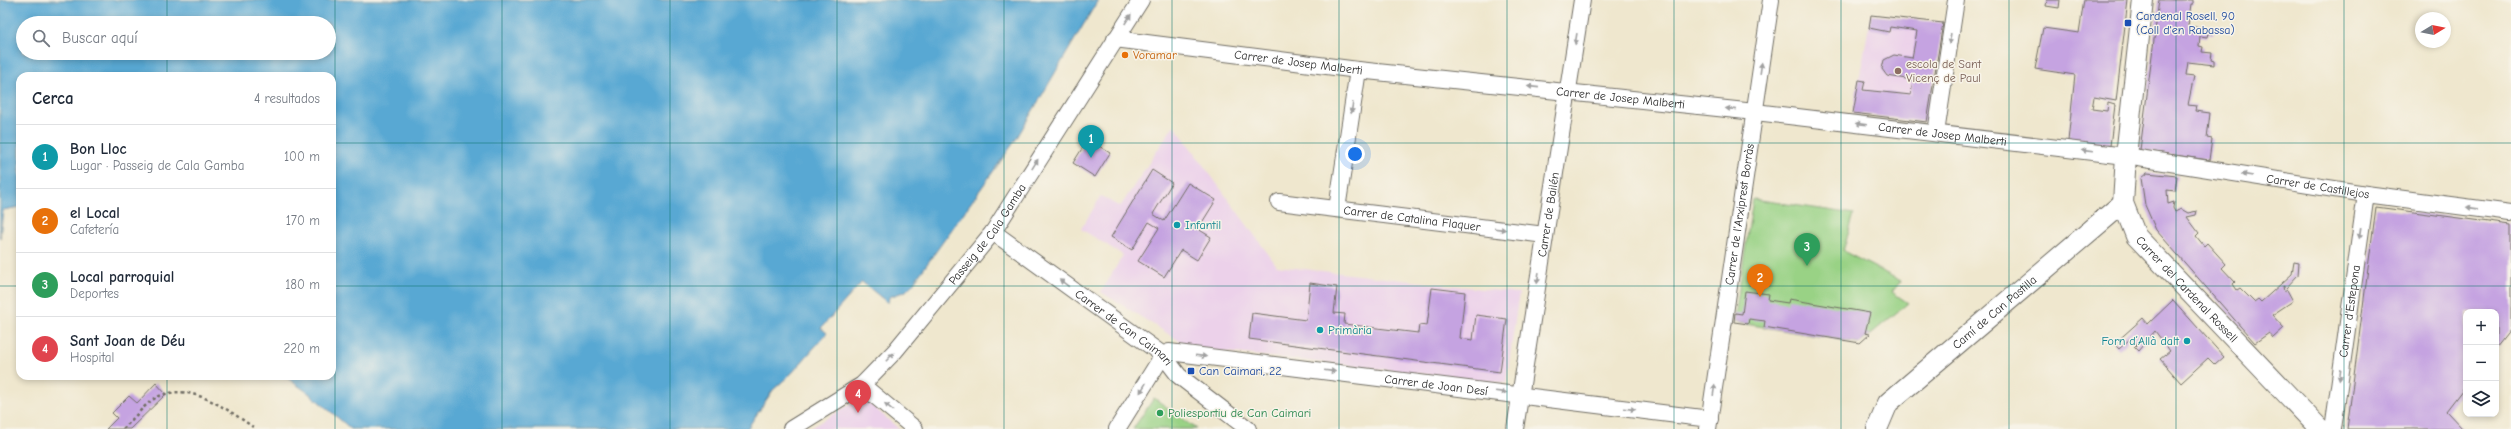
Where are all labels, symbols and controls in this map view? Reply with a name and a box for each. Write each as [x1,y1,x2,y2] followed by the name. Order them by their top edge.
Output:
[2136,9,2235,37] place label: Cardenal Rosell, 90 (Coll d'en Rabassa)
[2415,12,2451,48] north arrow
[1124,14,1132,24] one-way arrow
[16,16,336,60] search box
[2123,18,2133,28] marker: Cardenal Rosell, 90 (Coll d'en Rabassa)
[30,27,52,49] icon: search
[62,29,138,47] text: Buscar aquí
[1573,32,1579,45] one-way arrow
[1947,32,1953,45] one-way arrow
[1233,47,1363,77] street label: Carrer de Josep Malberti
[1133,48,1177,62] place label: Voramar
[1120,50,1130,60] marker: Voramar
[1906,57,1982,85] place label: escola de Sant Vicenç de Paul
[1758,62,1764,74] one-way arrow
[1893,66,1903,76] marker: escola de Sant Vicenç de Paul
[1527,84,1539,91] one-way arrow
[1555,84,1686,112] street label: Carrer de Josep Malberti
[32,89,74,108] text: Cerca
[254,91,320,106] text: 4 resultados
[1349,102,1355,114] one-way arrow
[1725,106,1737,112] one-way arrow
[1877,120,2008,149] street label: Carrer de Josep Malberti
[1855,121,1867,127] one-way arrow
[1078,125,1104,158] pin: 1
[70,140,126,158] text: Bon Lloc
[1722,143,1757,286] street label: Carrer de l'Arxiprest Borràs
[1345,144,1365,164] your location
[2081,148,2093,154] one-way arrow
[42,149,48,164] text: 1
[284,149,320,164] text: 100 m
[70,158,244,173] text: Lugar · Passeig de Cala Gamba
[1031,159,1039,169] one-way arrow
[1535,171,1562,258] street label: Carrer de Bailén
[2265,171,2370,201] street label: Carrer de Castillejos
[2241,172,2253,178] one-way arrow
[946,181,1029,287] street label: Passeig de Cala Gamba
[1343,203,1482,234] street label: Carrer de Catalina Flaquer
[70,204,120,222] text: el Local
[2466,205,2478,211] one-way arrow
[42,213,48,228] text: 2
[286,213,320,228] text: 170 m
[1185,218,1221,232] place label: Infantil
[1172,220,1182,230] marker: Infantil
[70,222,119,237] text: Cafetería
[1494,226,1506,232] one-way arrow
[2357,227,2363,239] one-way arrow
[1794,233,1820,266] pin: 3
[2133,233,2240,345] street label: Carrer del Cardenal Rossell
[1747,264,1773,297] pin: 2
[2336,264,2363,358] street label: Carrer d'Estepona
[70,268,174,286] text: Local parroquial
[1535,272,1541,284] one-way arrow
[1950,273,2039,352] street label: Camí de Can Pastilla
[42,277,48,292] text: 3
[285,277,320,292] text: 180 m
[1058,279,1069,287] one-way arrow
[70,286,119,301] text: Deportes
[1072,287,1175,368] street label: Carrer de Can Caimari
[2463,309,2499,417] map controls
[2463,309,2499,345] button: +
[1328,323,1372,337] place label: Primària
[1315,325,1325,335] marker: Primària
[70,332,185,350] text: Sant Joan de Déu
[2101,334,2180,348] place label: Forn d’Allà dalt
[2182,336,2192,346] marker: Forn d’Allà dalt
[42,341,48,356] text: 4
[283,341,320,356] text: 220 m
[2463,345,2499,381] button: −
[70,350,114,365] text: Hospital
[885,352,895,362] one-way arrow
[1195,353,1207,359] one-way arrow
[1199,364,1282,378] place label: Can Caimari, 22
[1186,366,1196,376] marker: Can Caimari, 22
[1324,368,1336,375] one-way arrow
[2337,369,2343,382] one-way arrow
[1384,372,1489,398] street label: Carrer de Joan Desí
[845,380,871,413] pin: 4
[2463,381,2499,417] button: layers
[1139,383,1146,394] one-way arrow
[1711,384,1717,396] one-way arrow
[1495,389,1507,395] one-way arrow
[884,402,894,411] one-way arrow
[1168,406,1311,420] place label: Poliesportiu de Can Caimari
[1624,406,1636,412] one-way arrow
[1155,408,1165,418] marker: Poliesportiu de Can Caimari

